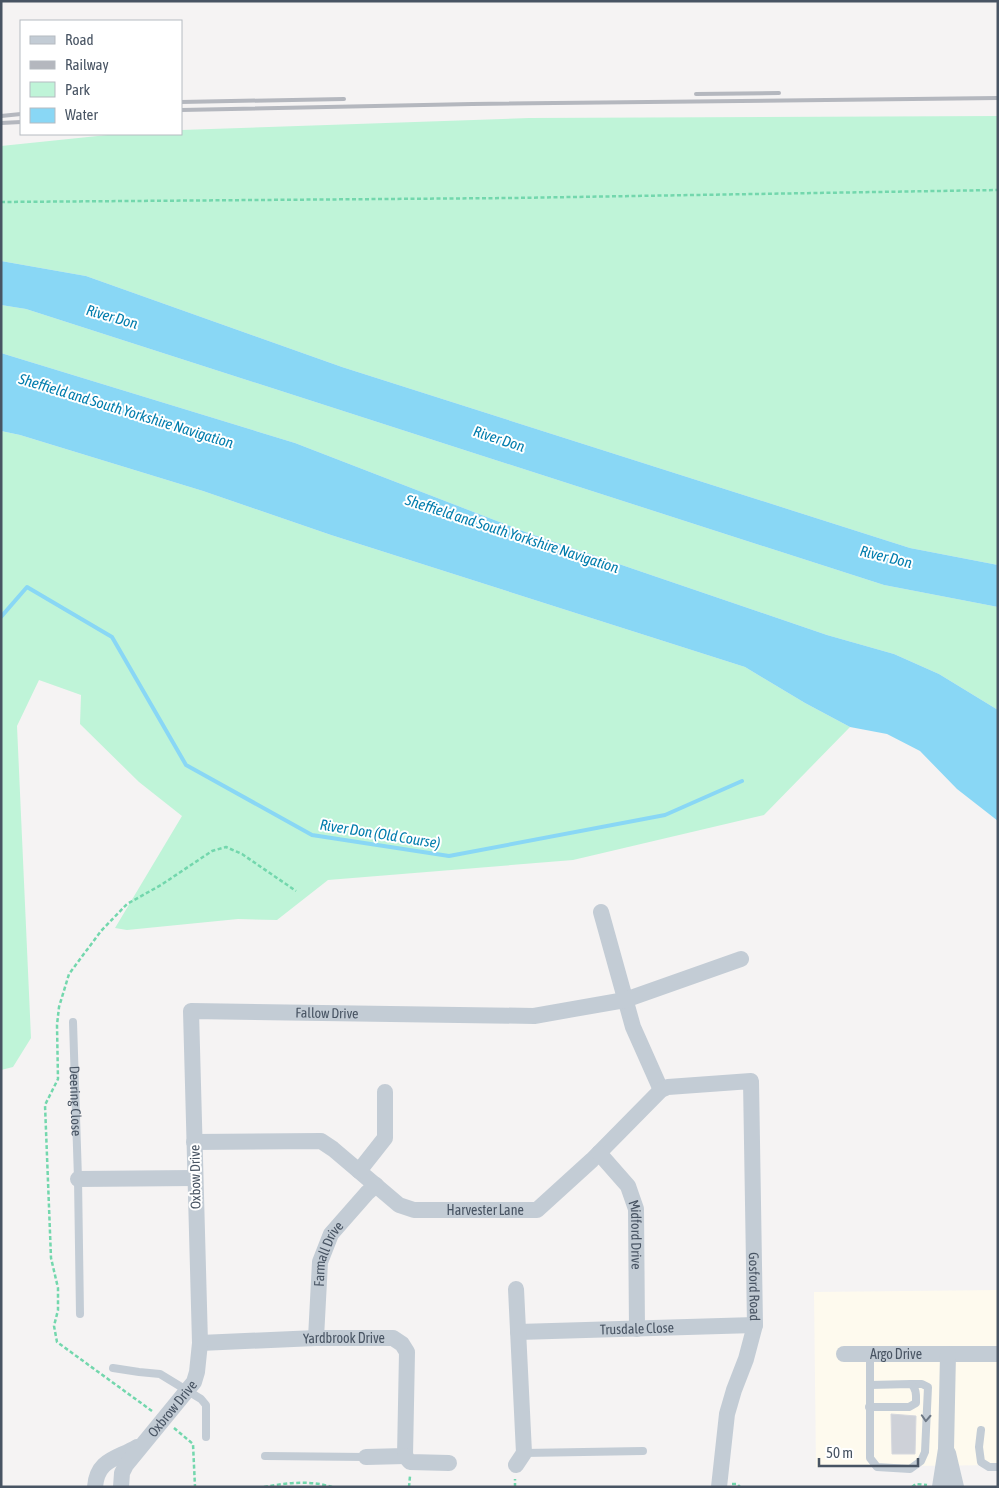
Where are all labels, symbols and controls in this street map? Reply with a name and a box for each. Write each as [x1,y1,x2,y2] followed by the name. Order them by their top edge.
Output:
[20,20,182,135] legend
[65,31,94,48] text: Road
[65,56,109,73] text: Railway
[65,81,90,98] text: Park
[65,106,98,123] text: Water
[84,301,140,332] water label: River Don
[16,369,235,451] water label: Sheffield and South Yorkshire Navigation
[471,422,527,455] water label: River Don
[402,491,621,576] water label: Sheffield and South Yorkshire Navigation
[858,542,914,571] water label: River Don
[319,816,441,851] water label: River Don (Old Course)
[295,1005,359,1021] street label: Fallow Drive
[66,1066,85,1136] street label: Deering Close
[186,1145,204,1209] street label: Oxbow Drive
[625,1198,645,1270] street label: Midford Drive
[447,1202,524,1218] street label: Harvester Lane
[311,1218,347,1287] street label: Farmall Drive
[746,1252,763,1321] street label: Gosford Road
[600,1319,674,1338] street label: Trusdale Close
[303,1330,385,1347] street label: Yardbrook Drive
[870,1346,922,1362] street label: Argo Drive
[144,1377,200,1440] street label: Oxbrow Drive
[921,1415,932,1423] one-way arrow
[819,1436,918,1468] scale bar
[826,1444,853,1461] text: 50 m

